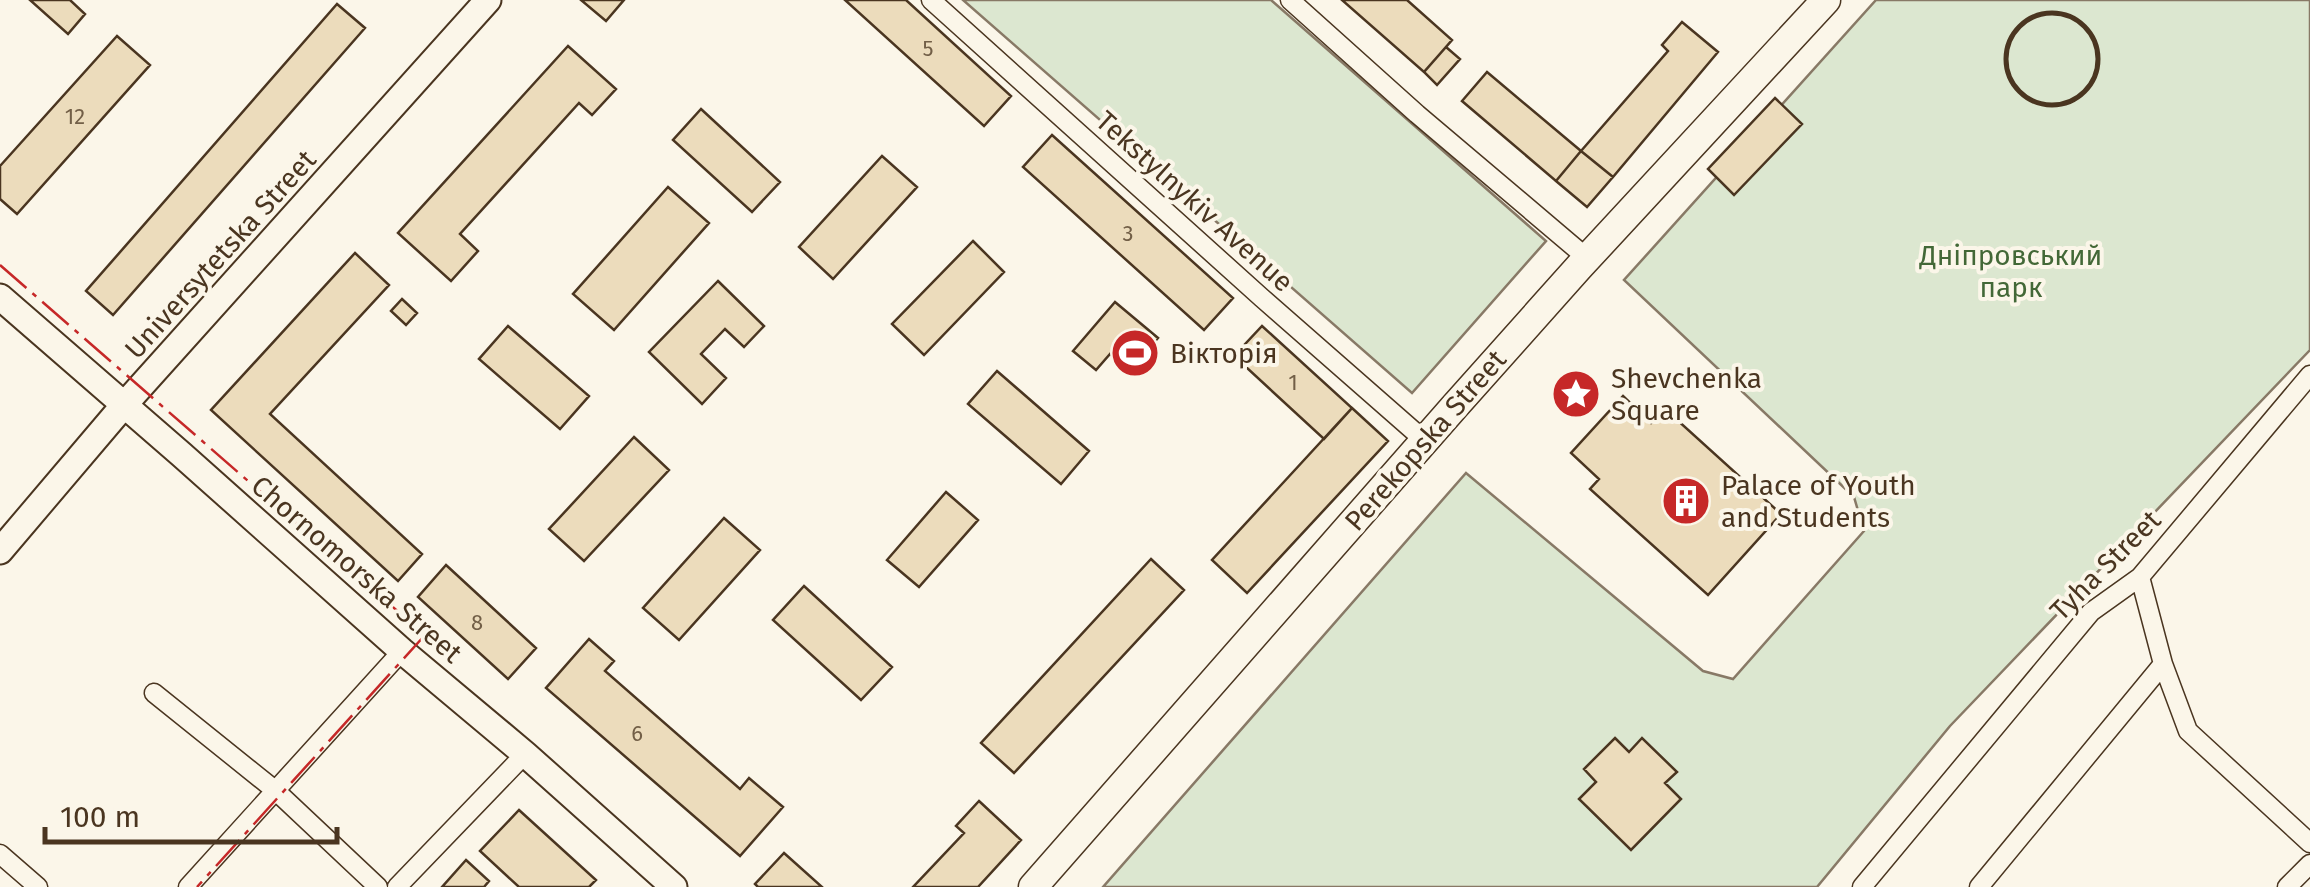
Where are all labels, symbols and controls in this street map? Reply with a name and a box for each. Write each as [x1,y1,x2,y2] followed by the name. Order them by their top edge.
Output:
[922,35,934,62] house number: 5
[65,103,85,130] house number: 12
[1089,104,1300,299] street label: Tekstylnykiv Avenue
[118,143,323,365] street label: Universytetska Street
[1123,220,1133,247] house number: 3
[1919,239,2102,304] park label: Дніпровський парк
[1109,327,1161,379] sports icon: Вікторія
[1170,337,1278,370] place label: Вікторія
[1338,343,1513,537] street label: Perekopska Street
[1611,362,1762,427] place label: Shevchenka Square
[1550,368,1602,420] place icon: Shevchenka Square
[1288,369,1298,396] house number: 1
[245,469,469,670] street label: Chornomorska Street
[1721,469,1916,534] place label: Palace of Youth and Students
[1660,475,1712,527] building icon: Palace of Youth and Students
[2043,503,2168,627] street label: Tyha Street
[471,609,483,636] house number: 8
[631,720,643,747] house number: 6
[45,782,338,844] scale bar
[60,799,140,835] text: 100 m

